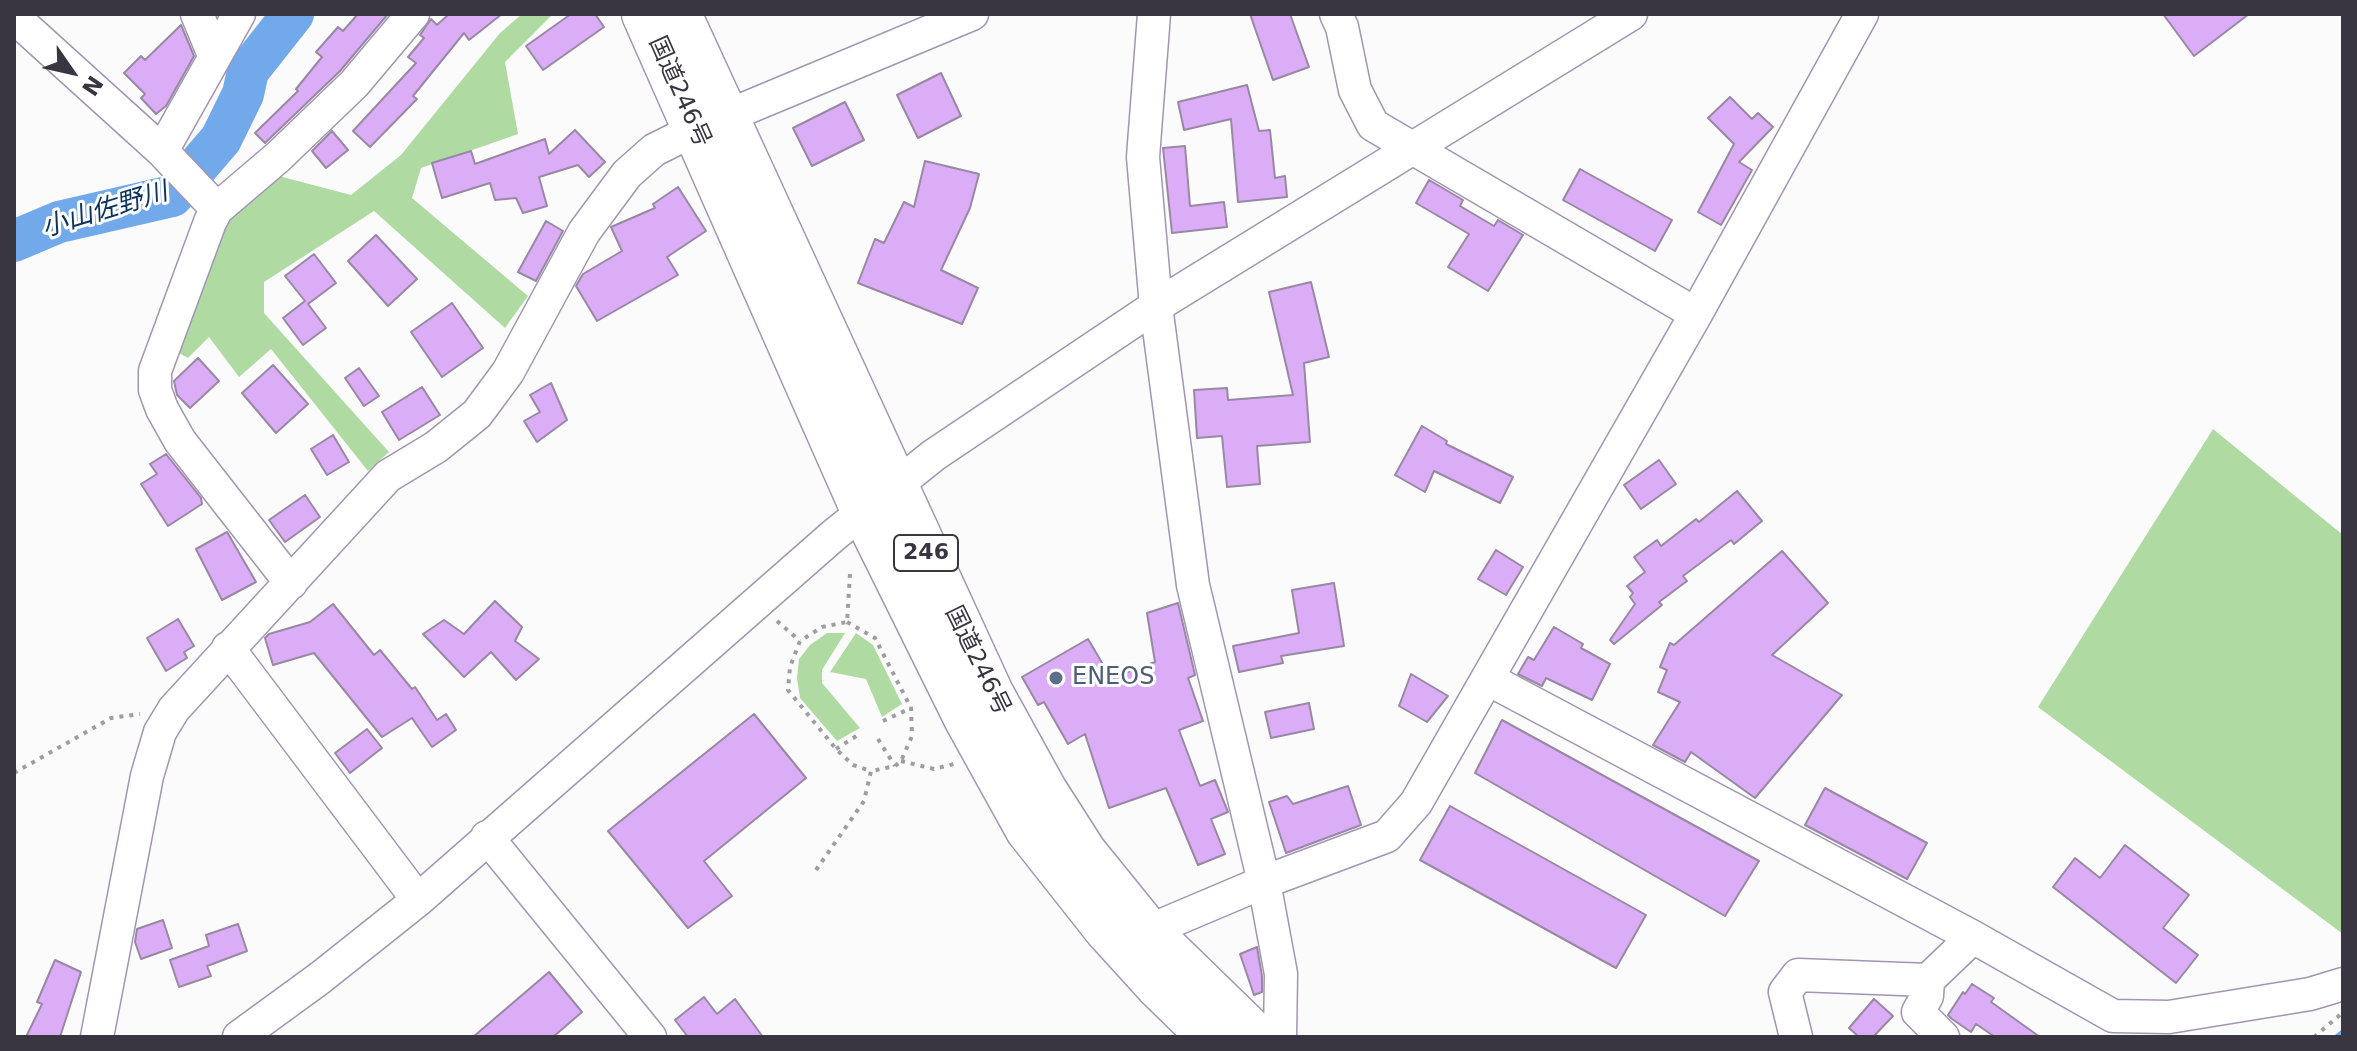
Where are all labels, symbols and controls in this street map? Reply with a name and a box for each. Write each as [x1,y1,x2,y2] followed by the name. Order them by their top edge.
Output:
[32,32,112,112] north arrow
[642,32,716,152] street label: 国道246号
[77,71,108,100] text: N
[38,177,172,245] water label: 小山佐野川
[894,535,958,571] road number: 246
[938,602,1016,720] street label: 国道246号
[1072,664,1154,692] place label: ENEOS
[1047,669,1065,687] marker: ENEOS

